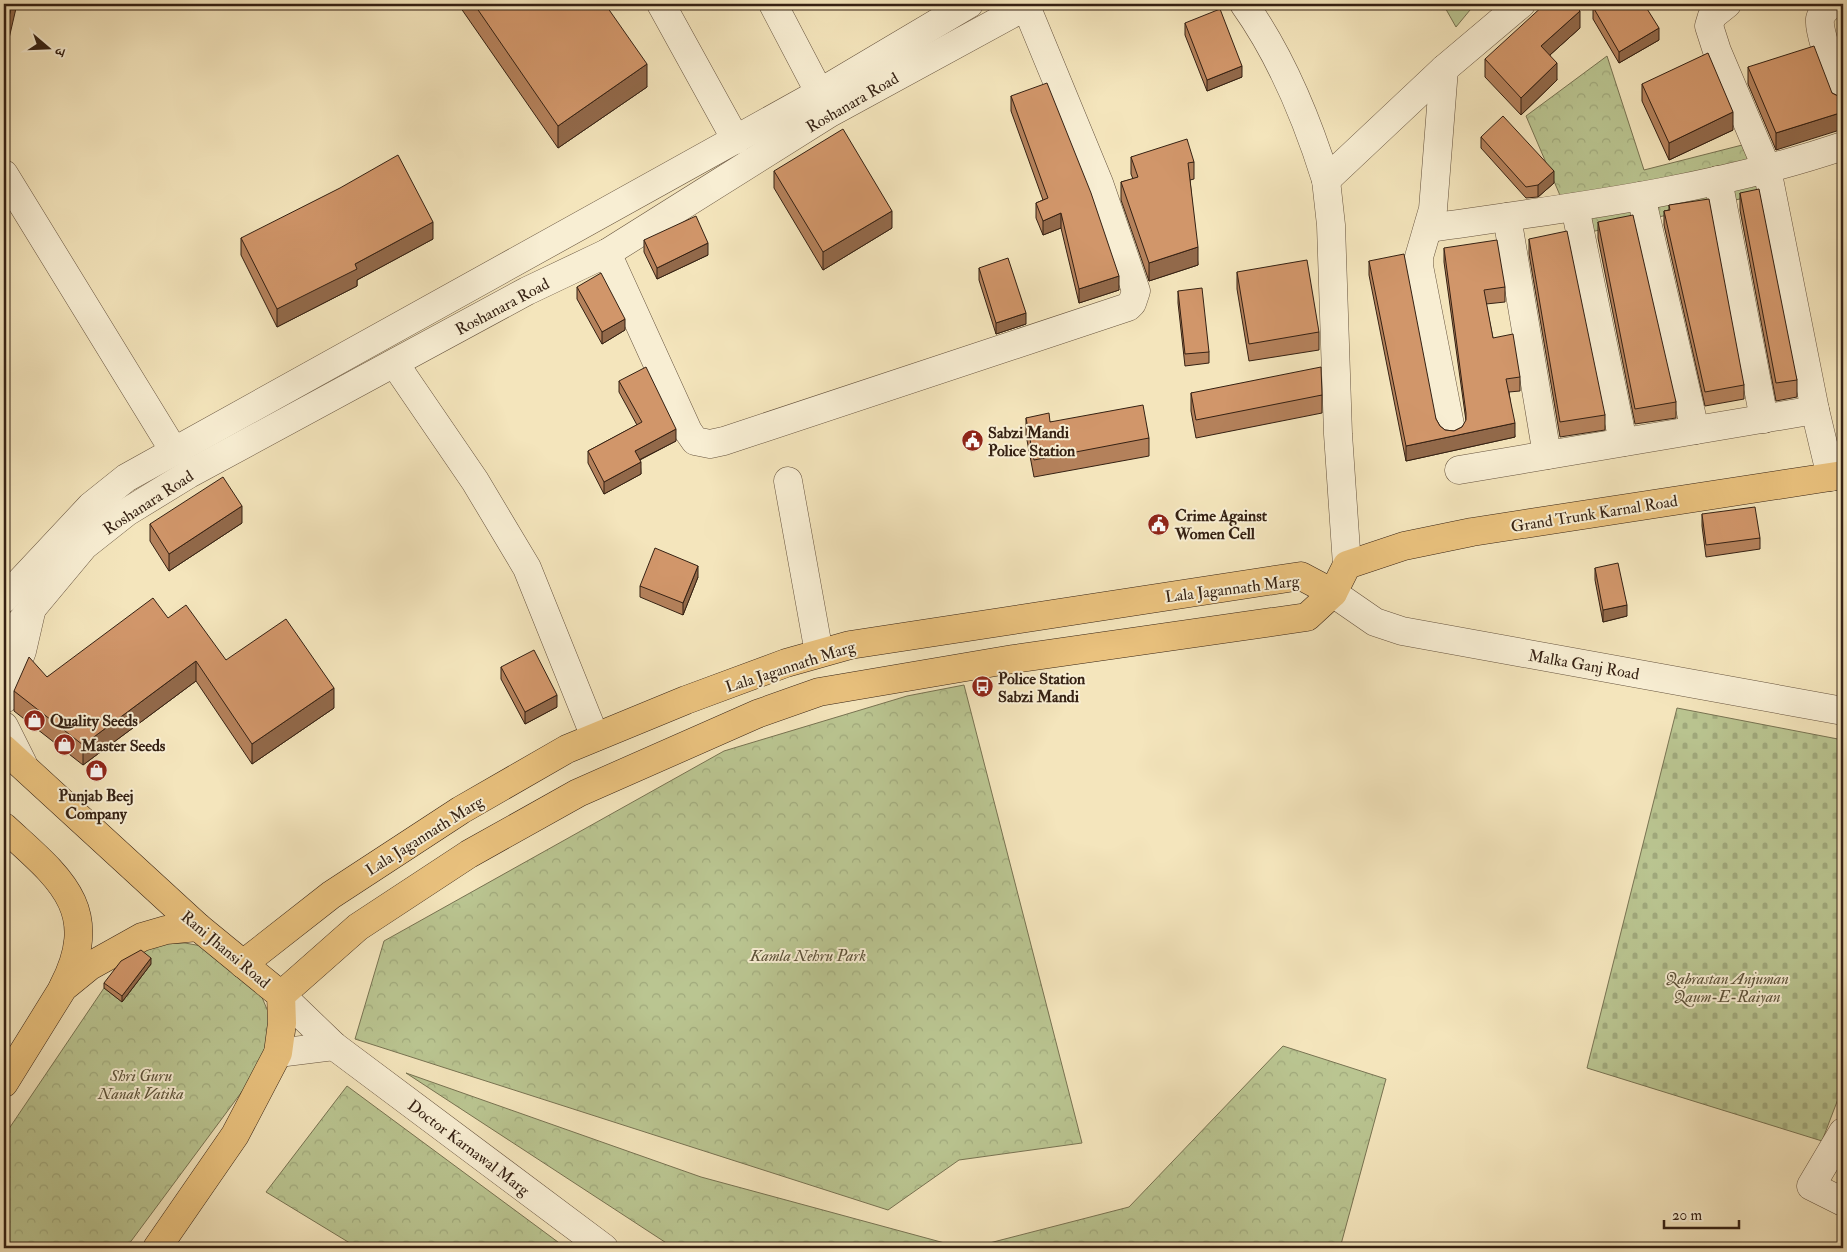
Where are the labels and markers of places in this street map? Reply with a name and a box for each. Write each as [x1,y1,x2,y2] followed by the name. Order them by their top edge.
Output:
[988,423,1076,461] place label: Sabzi Mandi Police Station
[960,429,984,453] public building icon: Sabzi Mandi Police Station
[1174,506,1268,544] place label: Crime Against Women Cell
[1147,512,1171,536] public building icon: Crime Against Women Cell
[998,669,1086,707] place label: Police Station Sabzi Mandi
[970,675,994,699] bus stop icon: Police Station Sabzi Mandi
[22,708,46,732] shop icon: Quality Seeds
[50,711,138,732] place label: Quality Seeds
[53,733,77,757] shop icon: Master Seeds
[80,736,166,756] place label: Master Seeds
[84,759,108,783] shop icon: Punjab Beej Company
[59,786,133,825] place label: Punjab Beej Company

